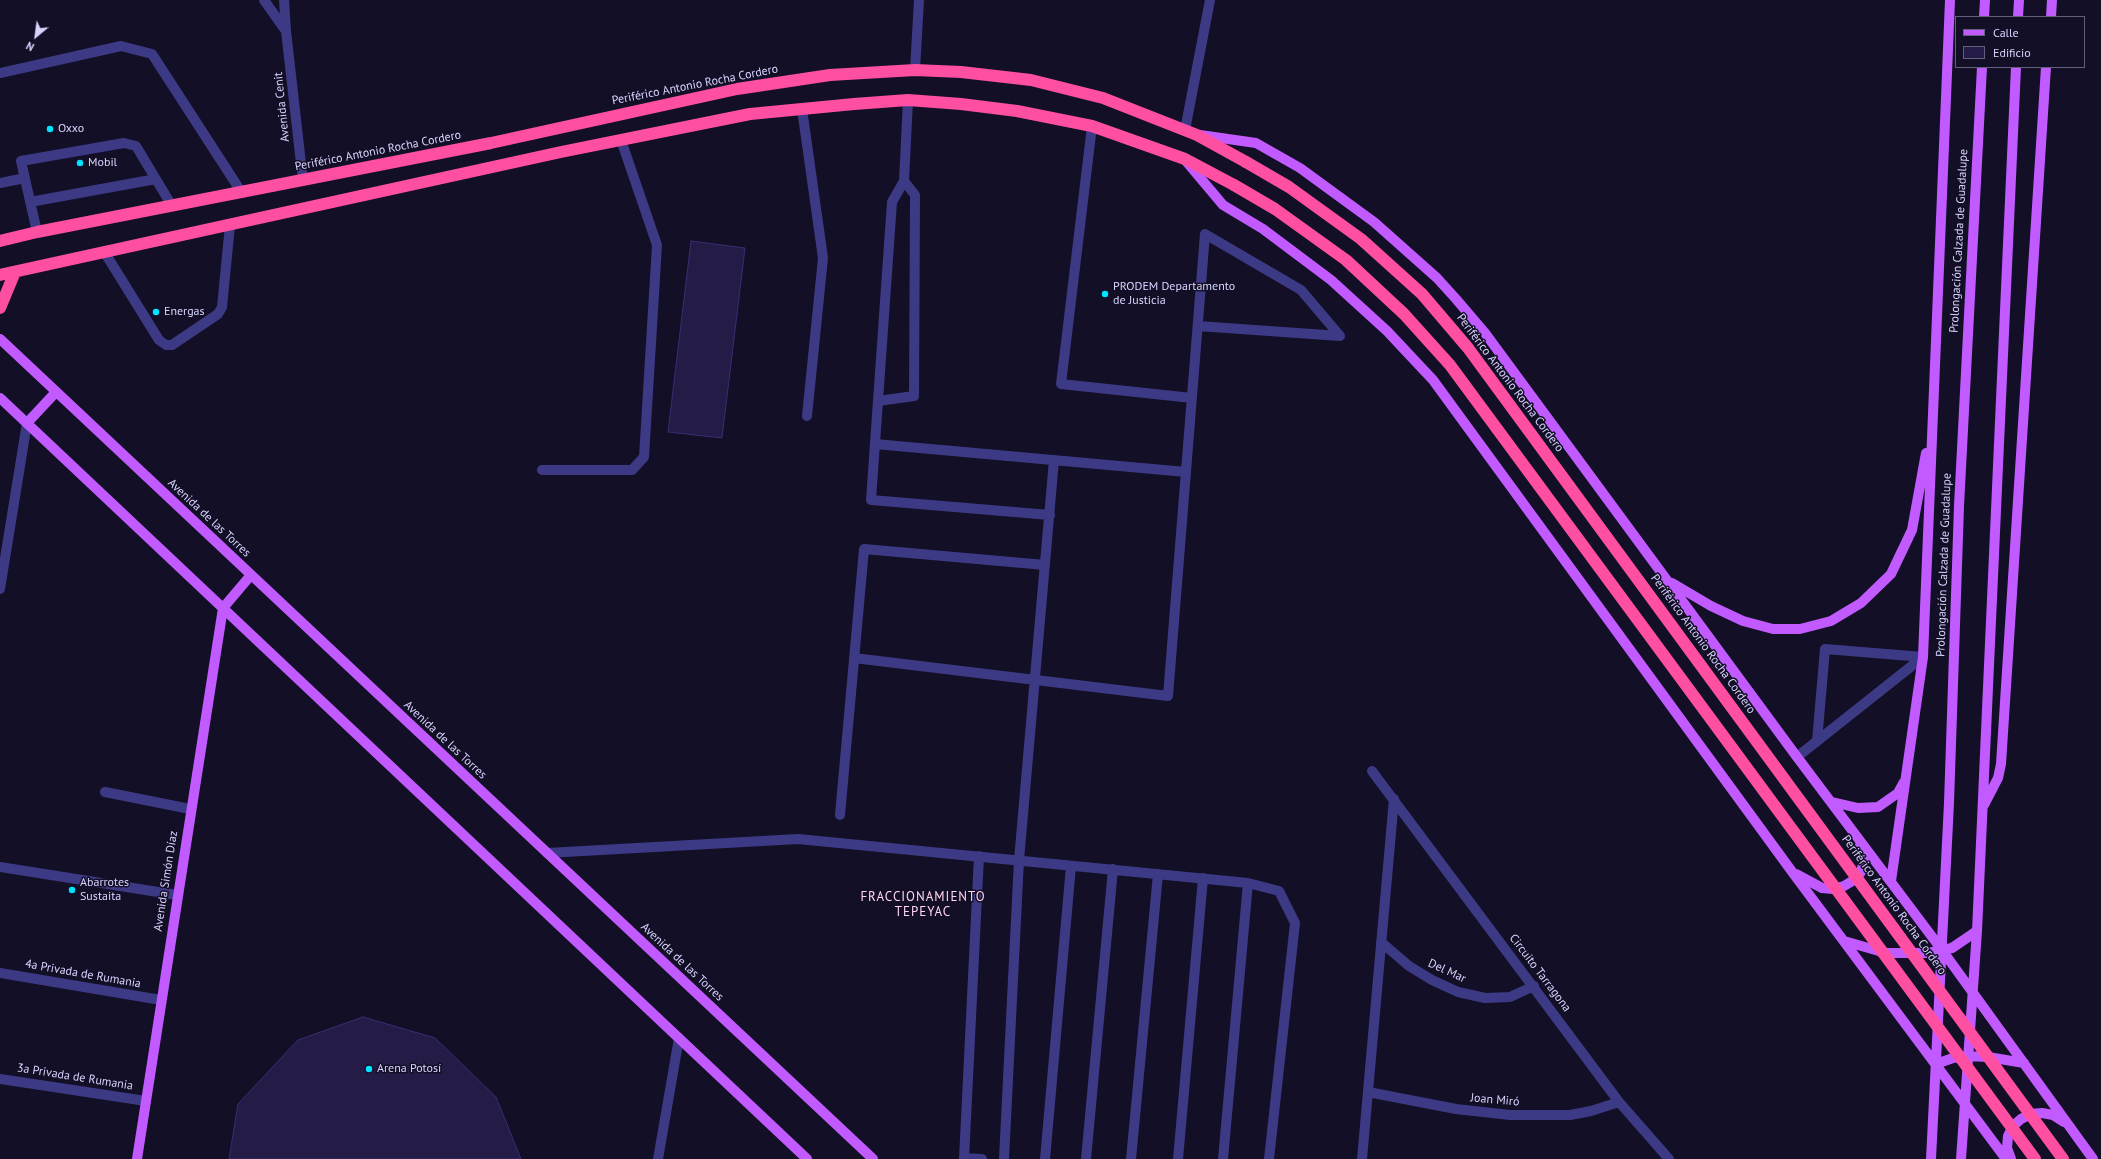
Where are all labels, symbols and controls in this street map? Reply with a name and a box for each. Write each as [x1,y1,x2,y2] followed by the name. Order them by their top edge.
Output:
[16,16,56,56] north arrow
[1955,16,2085,68] legend
[1993,25,2019,40] text: Calle
[24,39,37,54] text: N
[1993,45,2031,60] text: Edificio
[611,62,779,108] street label: Periférico Antonio Rocha Cordero
[271,71,293,143] street label: Avenida Cenit
[58,122,84,136] place label: Oxxo
[45,124,55,134] marker: Oxxo
[294,128,462,174] street label: Periférico Antonio Rocha Cordero
[1947,149,1971,333] street label: Prolongación Calzada de Guadalupe
[88,156,117,170] place label: Mobil
[75,158,85,168] marker: Mobil
[1113,280,1235,308] place label: PRODEM Departamento de Justicia
[1100,289,1110,299] marker: PRODEM Departamento de Justicia
[164,305,205,319] place label: Energas
[151,307,161,317] marker: Energas
[1453,311,1567,455] street label: Periférico Antonio Rocha Cordero
[1934,473,1954,657] street label: Prolongación Calzada de Guadalupe
[165,476,253,560] street label: Avenida de las Torres
[1647,571,1759,717] street label: Periférico Antonio Rocha Cordero
[401,698,489,782] street label: Avenida de las Torres
[151,830,181,932] street label: Avenida Simón Díaz
[1838,832,1950,978] street label: Periférico Antonio Rocha Cordero
[80,876,129,904] place label: Abarrotes Sustaita
[67,885,77,895] marker: Abarrotes Sustaita
[860,889,986,920] district label: FRACCIONAMIENTO TEPEYAC
[638,920,726,1004] street label: Avenida de las Torres
[1506,931,1574,1015] street label: Circuito Tarragona
[1426,956,1468,986] street label: Del Mar
[24,957,142,991] street label: 4a Privada de Rumania
[16,1061,134,1093] street label: 3a Privada de Rumania
[377,1062,441,1076] place label: Arena Potosí
[364,1064,374,1074] marker: Arena Potosí
[1470,1091,1520,1109] street label: Joan Miró

